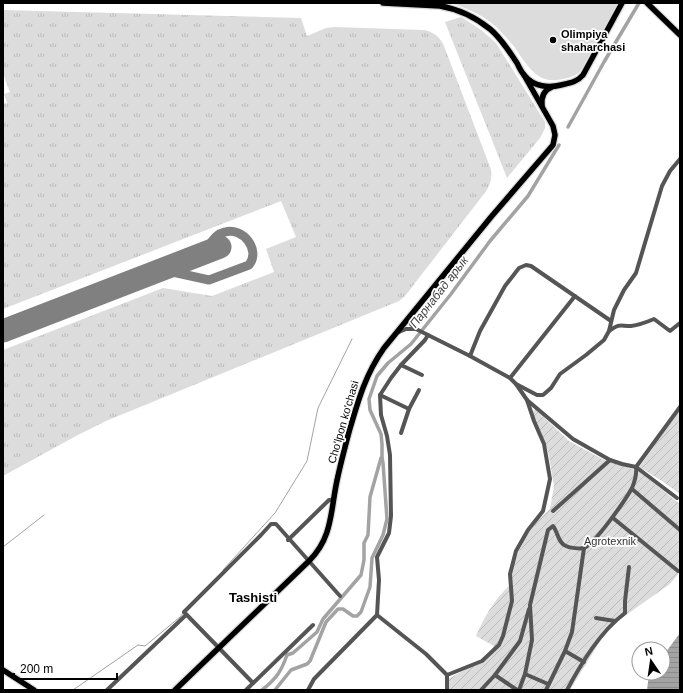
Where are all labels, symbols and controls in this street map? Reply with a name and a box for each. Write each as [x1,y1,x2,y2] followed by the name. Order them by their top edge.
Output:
[561,28,625,53] place label: Olimpiya shaharchasi
[548,35,558,45] marker: Olimpiya shaharchasi
[407,253,472,330] water label: Парнабад арык
[325,379,361,465] street label: Cho'lpon ko'chasi
[584,535,636,547] park label: Agrotexnik
[229,590,277,605] district label: Tashisti
[631,641,671,681] north arrow
[644,645,654,658] text: N
[14,655,117,681] scale bar
[20,662,53,676] text: 200 m

